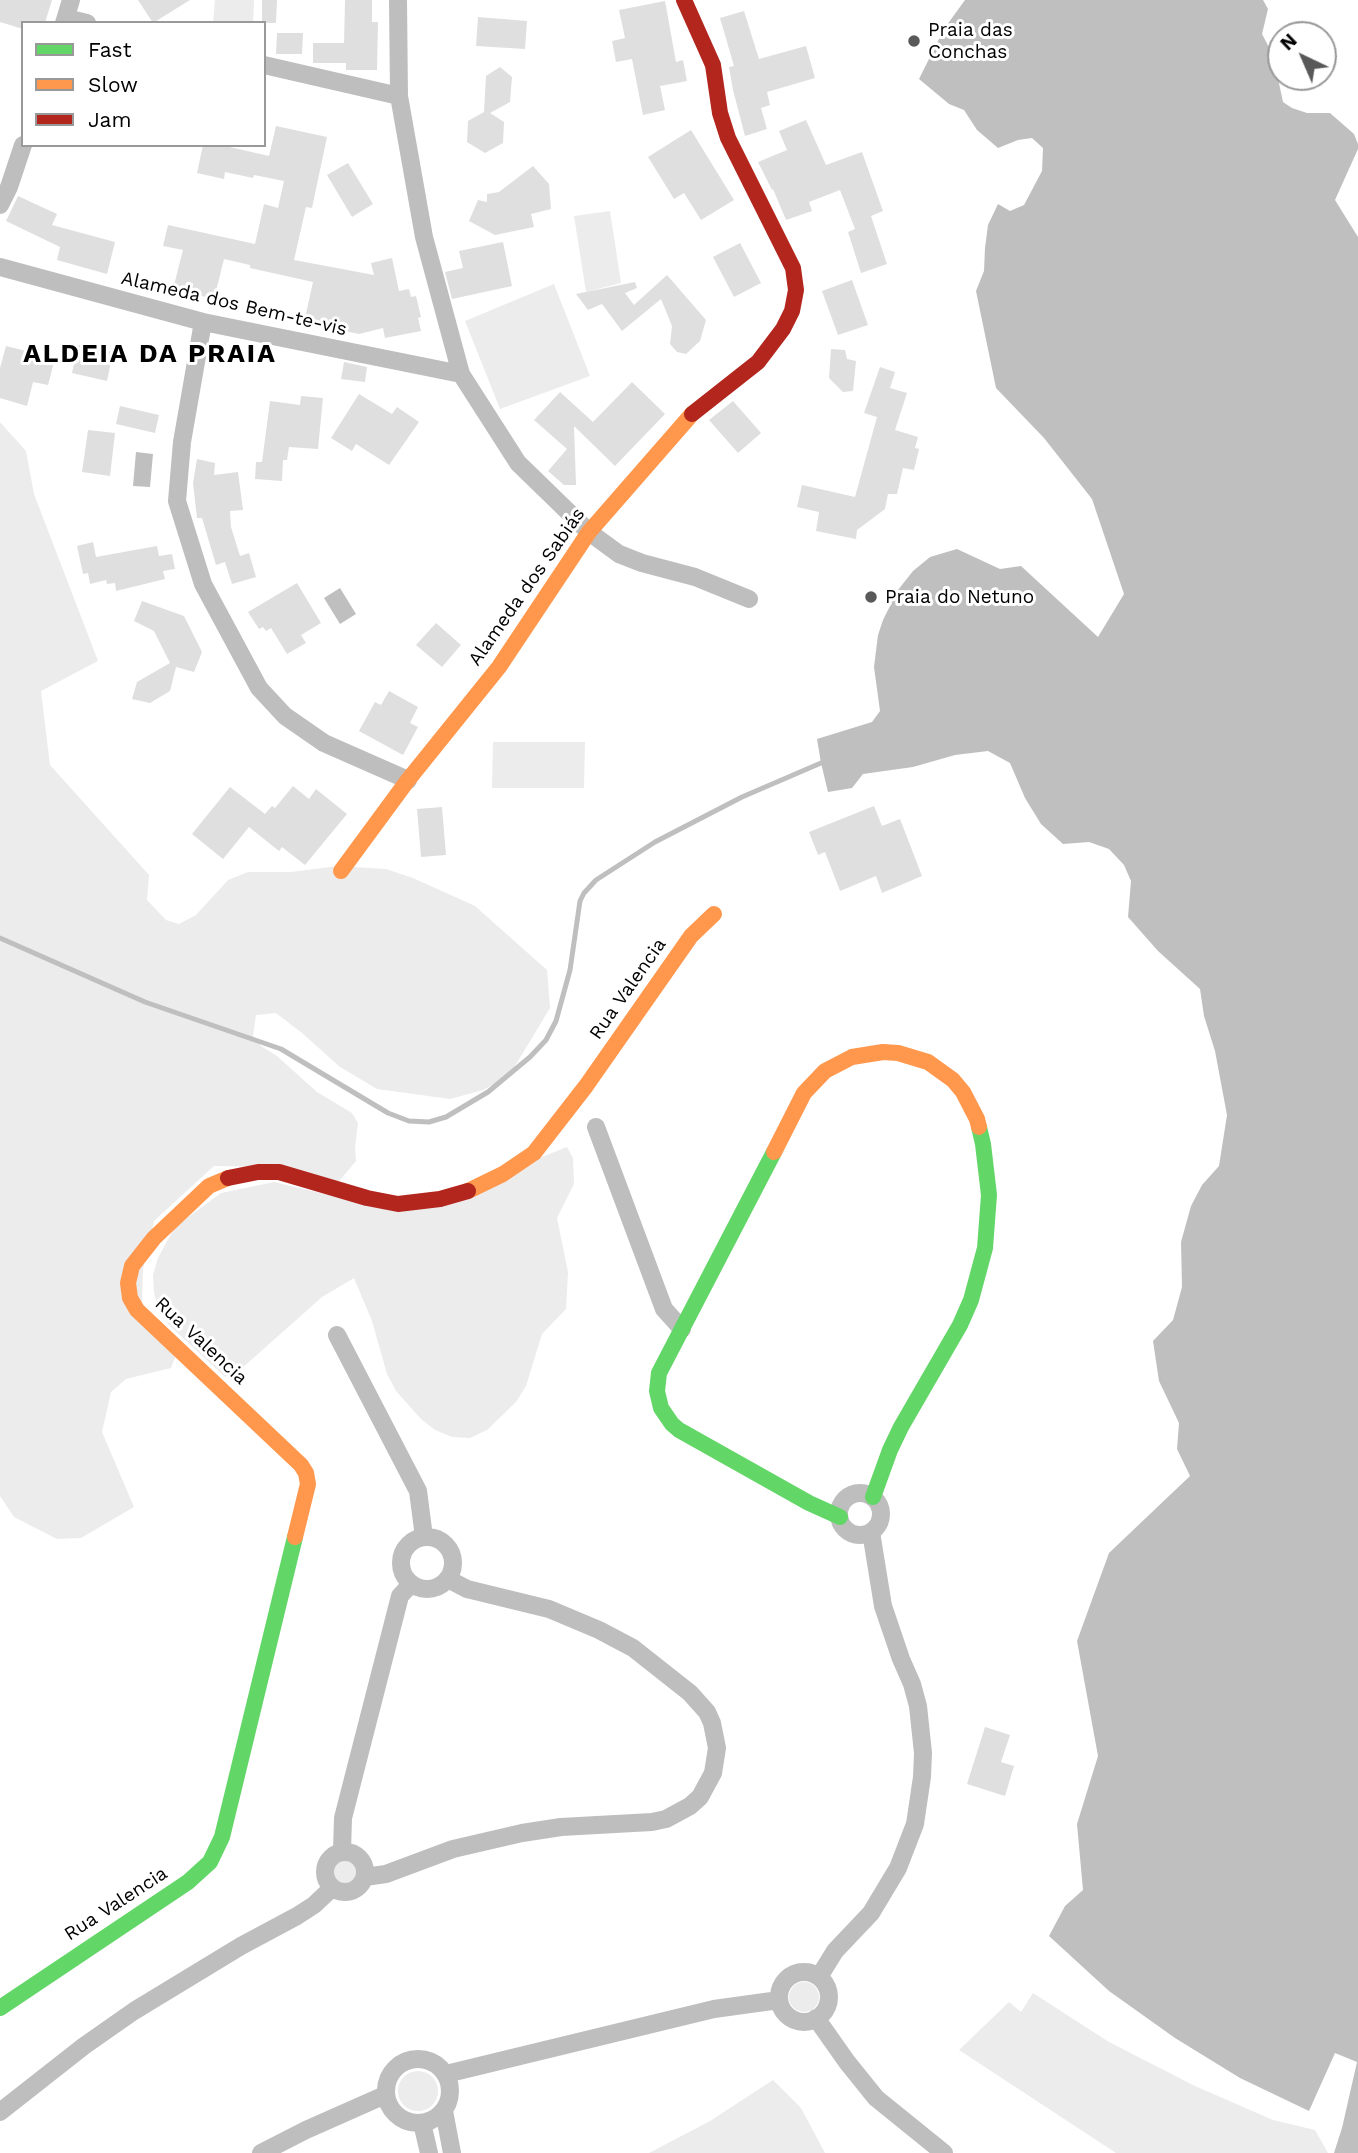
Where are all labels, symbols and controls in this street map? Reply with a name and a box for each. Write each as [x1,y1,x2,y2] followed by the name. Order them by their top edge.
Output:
[928,19,1013,63] place label: Praia das Conchas
[21,21,266,147] legend
[1267,21,1337,91] north arrow
[1275,29,1302,55] text: N
[906,33,922,49] marker: Praia das Conchas
[88,37,132,62] text: Fast
[88,72,138,97] text: Slow
[88,107,131,132] text: Jam
[119,267,349,341] street label: Alameda dos Bem-te-vis
[25,338,275,370] district label: ALDEIA DA PRAIA
[464,504,590,670] street label: Alameda dos Sabiás
[885,586,1034,608] place label: Praia do Netuno
[863,589,879,605] marker: Praia do Netuno
[585,934,671,1044] street label: Rua Valencia
[150,1292,252,1390] street label: Rua Valencia
[60,1862,172,1946] street label: Rua Valencia

